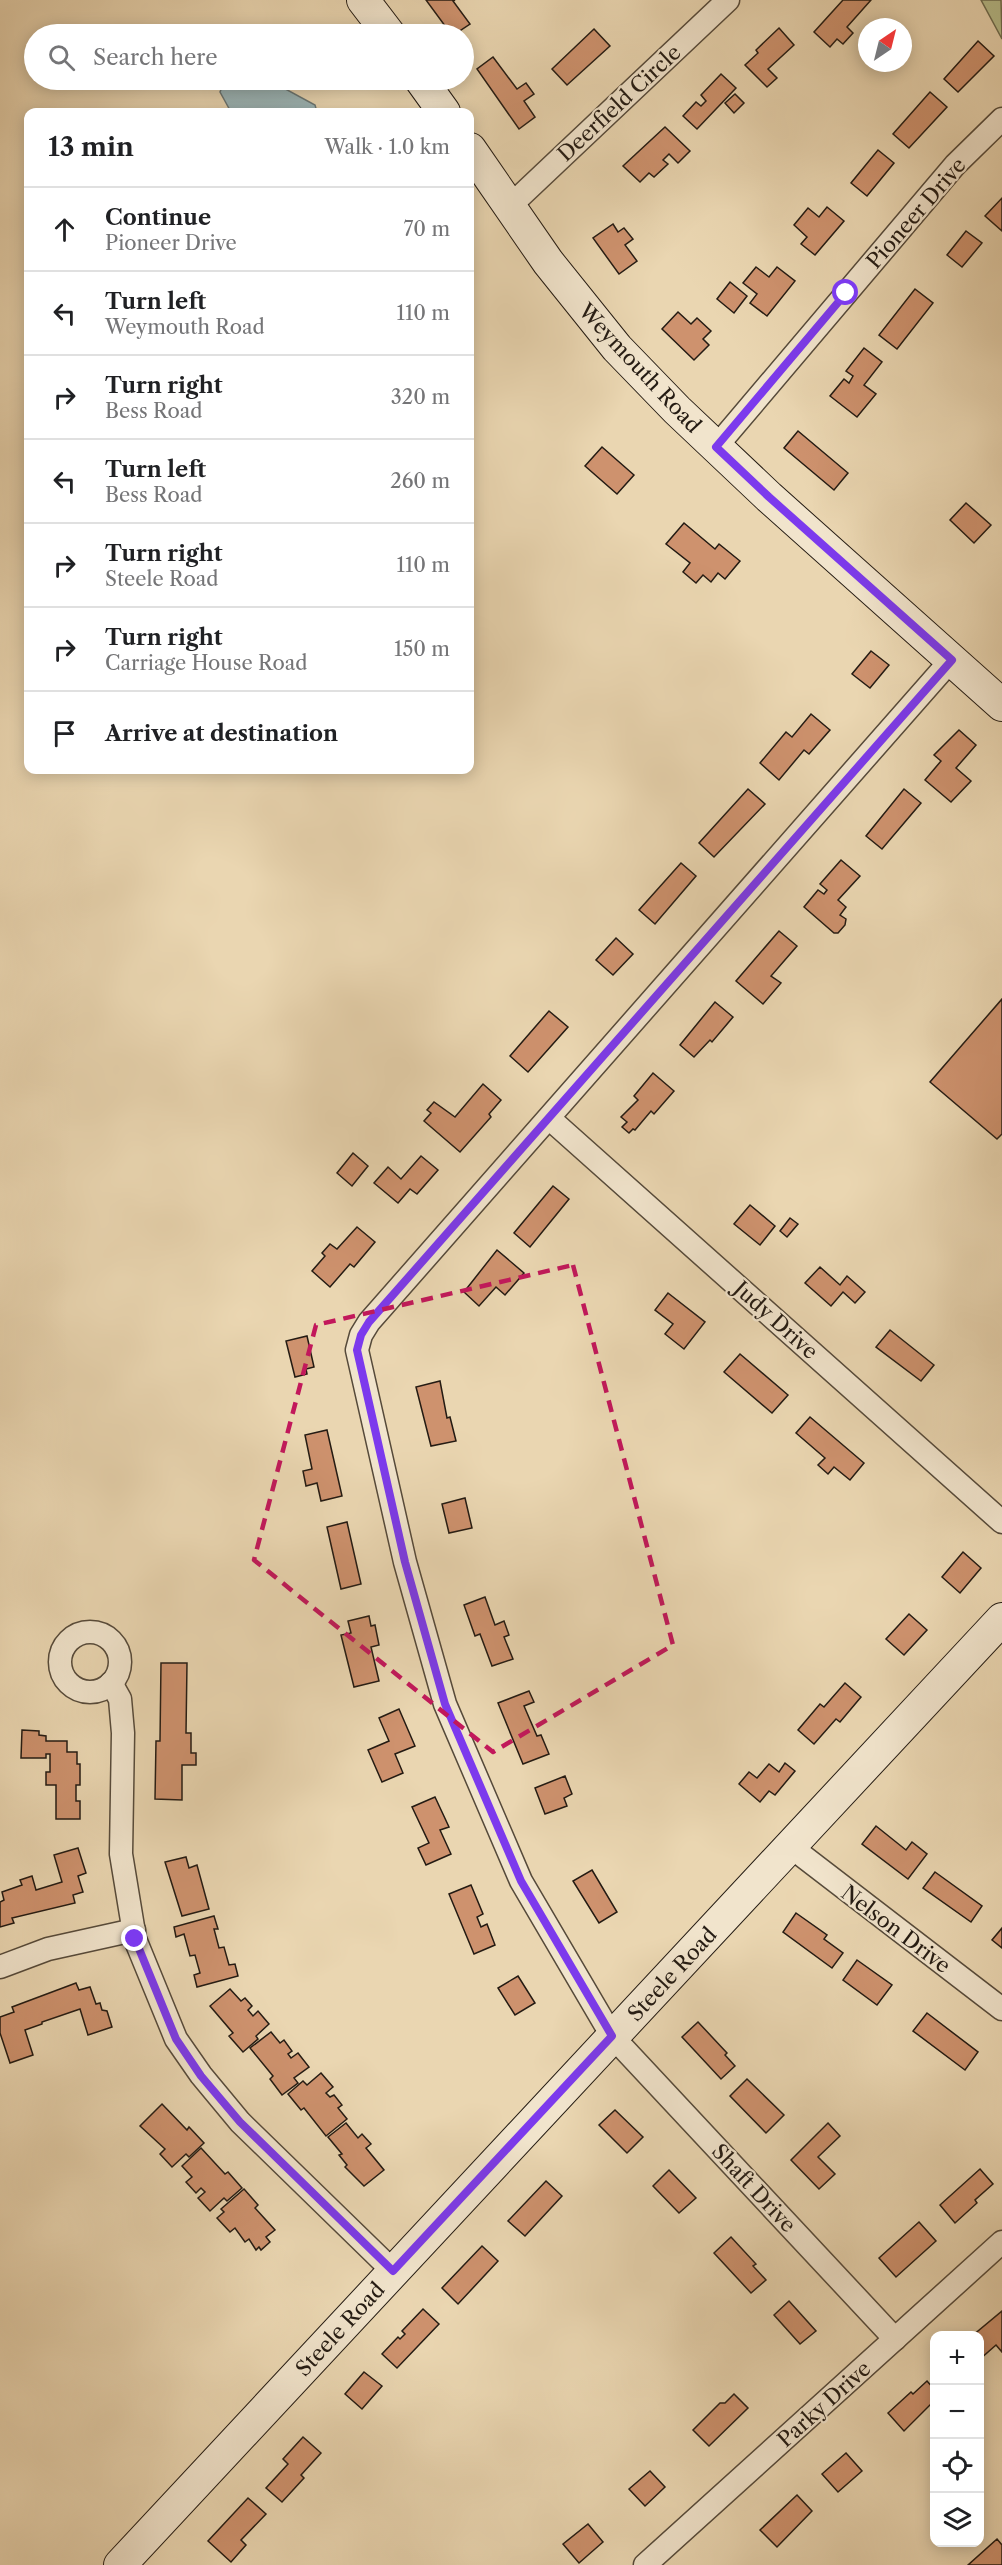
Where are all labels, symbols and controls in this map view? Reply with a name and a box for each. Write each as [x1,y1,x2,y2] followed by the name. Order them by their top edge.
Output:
[858,18,912,72] north arrow
[24,24,474,90] search box
[552,40,686,166] street label: Deerfield Circle
[45,41,78,74] icon: search
[93,44,218,71] text: Search here
[48,131,134,163] text: 13 min
[324,135,450,159] text: Walk · 1.0 km
[861,153,971,273] street label: Pioneer Drive
[105,204,211,231] text: Continue
[48,213,81,246] icon: ahead
[404,217,450,241] text: 70 m
[105,231,237,255] text: Pioneer Drive
[832,279,858,305] route start
[105,288,206,315] text: Turn left
[48,297,81,330] icon: left
[573,297,706,438] street label: Weymouth Road
[397,301,450,325] text: 110 m
[105,315,265,339] text: Weymouth Road
[105,372,223,399] text: Turn right
[48,381,81,414] icon: right
[391,385,450,409] text: 320 m
[105,399,202,423] text: Bess Road
[105,456,206,483] text: Turn left
[48,465,81,498] icon: left
[390,469,450,493] text: 260 m
[105,483,202,507] text: Bess Road
[105,540,223,567] text: Turn right
[48,549,81,582] icon: right
[397,553,450,577] text: 110 m
[105,567,218,591] text: Steele Road
[105,624,223,651] text: Turn right
[48,633,81,666] icon: right
[394,637,450,661] text: 150 m
[105,651,307,675] text: Carriage House Road
[48,717,81,750] icon: arrive
[105,720,338,747] text: Arrive at destination
[727,1274,823,1364] street label: Judy Drive
[836,1880,956,1978] street label: Nelson Drive
[622,1922,722,2026] street label: Steele Road
[121,1925,147,1951] route end
[707,2139,801,2237] street label: Shaft Drive
[290,2277,390,2381] street label: Steele Road
[930,2331,984,2547] map controls
[930,2331,984,2385] button: +
[772,2356,876,2452] street label: Parky Drive
[930,2385,984,2439] button: −
[930,2439,984,2493] button: locate
[930,2493,984,2547] button: layers

